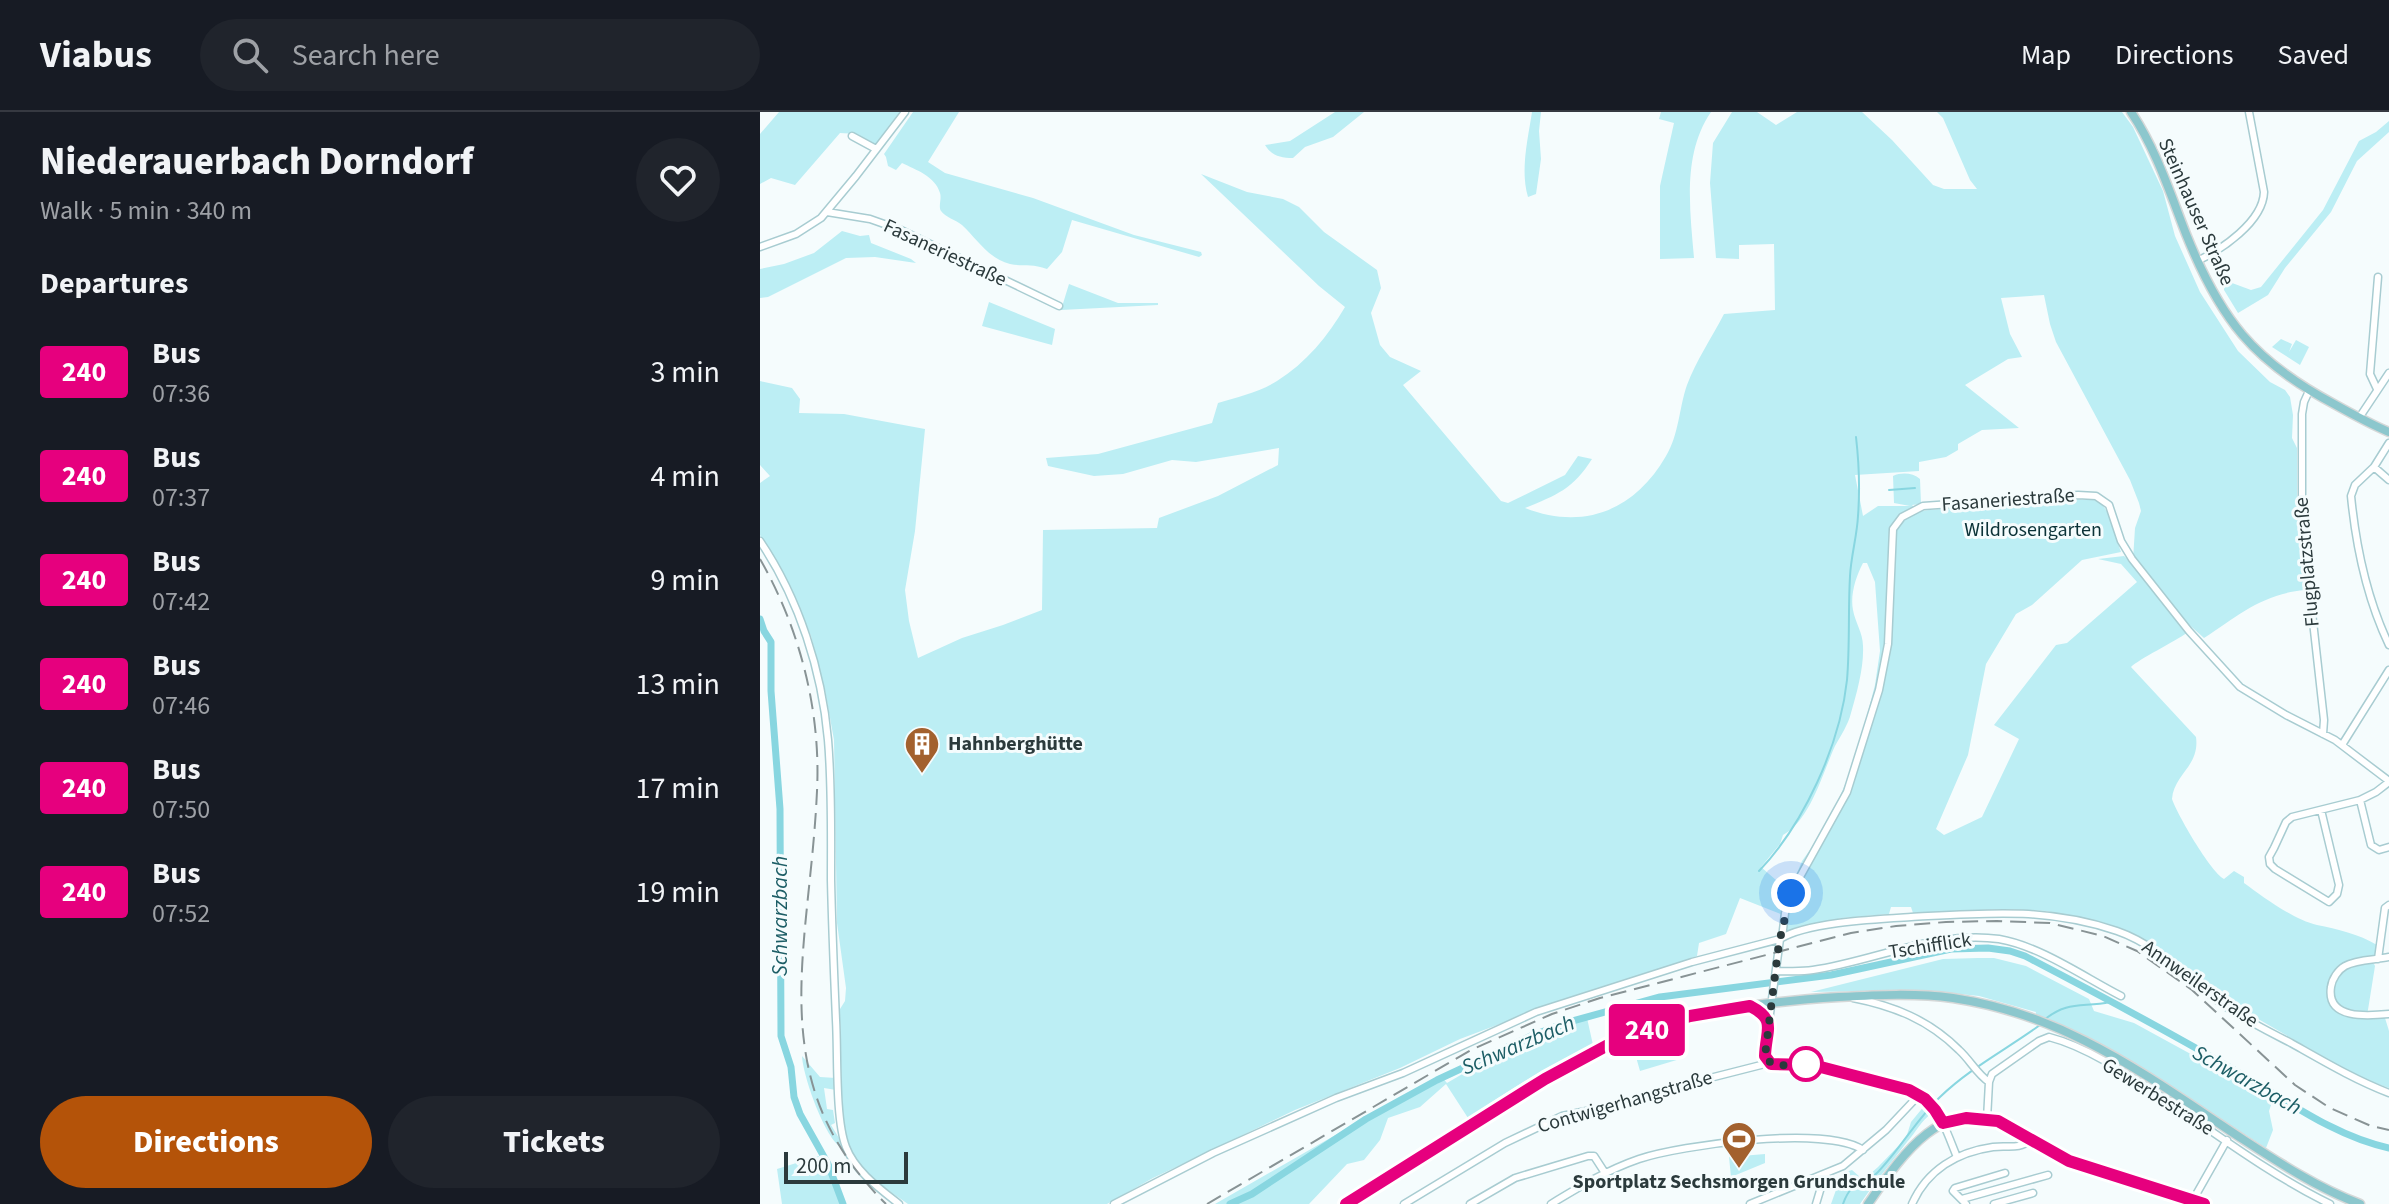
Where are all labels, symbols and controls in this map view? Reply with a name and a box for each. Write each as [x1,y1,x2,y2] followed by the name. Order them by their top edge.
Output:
[200,19,760,91] search box
[40,28,152,82] text: Viabus
[228,33,272,77] icon: search
[292,34,440,77] text: Search here
[2021,35,2071,75] text: Map
[2115,35,2234,75] text: Directions
[2278,35,2349,75] text: Saved
[2151,134,2241,290] street label: Steinhauser Straße
[40,135,473,189] text: Niederauerbach Dorndorf
[636,138,720,222] button: heart
[40,192,252,229] text: Walk · 5 min · 340 m
[879,212,1011,294] street label: Fasaneriestraße
[40,262,188,305] text: Departures
[152,332,200,375] text: Bus
[650,351,720,394] text: 3 min
[62,352,106,392] text: 240
[152,375,210,412] text: 07:36
[152,436,200,479] text: Bus
[650,455,720,498] text: 4 min
[62,456,106,496] text: 240
[152,479,210,516] text: 07:37
[1941,481,2075,519] street label: Fasaneriestraße
[2287,496,2327,628] street label: Flugplatzstraße
[1964,516,2102,544] park label: Wildrosengarten
[152,540,200,583] text: Bus
[650,559,720,602] text: 9 min
[62,560,106,600] text: 240
[152,583,210,620] text: 07:42
[152,644,200,687] text: Bus
[636,663,720,706] text: 13 min
[62,664,106,704] text: 240
[152,687,210,724] text: 07:46
[903,725,941,775] building icon: Hahnberghütte
[948,730,1083,758] place label: Hahnberghütte
[152,748,200,791] text: Bus
[636,767,720,810] text: 17 min
[62,768,106,808] text: 240
[152,791,210,828] text: 07:50
[152,852,200,895] text: Bus
[764,856,796,976] water label: Schwarzbach
[636,871,720,914] text: 19 min
[62,872,106,912] text: 240
[1771,873,1811,913] your location
[152,895,210,932] text: 07:52
[1887,926,1973,966] street label: Tschifflick
[2136,933,2264,1035] street label: Annweilerstraße
[1601,1004,1693,1056] line badge: 240
[1456,1007,1580,1083] water label: Schwarzbach
[1625,1010,1669,1050] text: 240
[2187,1037,2307,1123] water label: Schwarzbach
[1789,1047,1823,1081] unlabelled marker
[2097,1051,2219,1143] street label: Gewerbestraße
[1534,1064,1716,1140] street label: Contwigerhangstraße
[40,1096,372,1188] button: Directions
[388,1096,720,1188] button: Tickets
[1720,1120,1758,1170] sports icon: Sportplatz Sechsmorgen Grundschule
[784,1148,908,1184] scale bar
[796,1150,851,1182] text: 200 m
[1573,1168,1905,1196] place label: Sportplatz Sechsmorgen Grundschule

